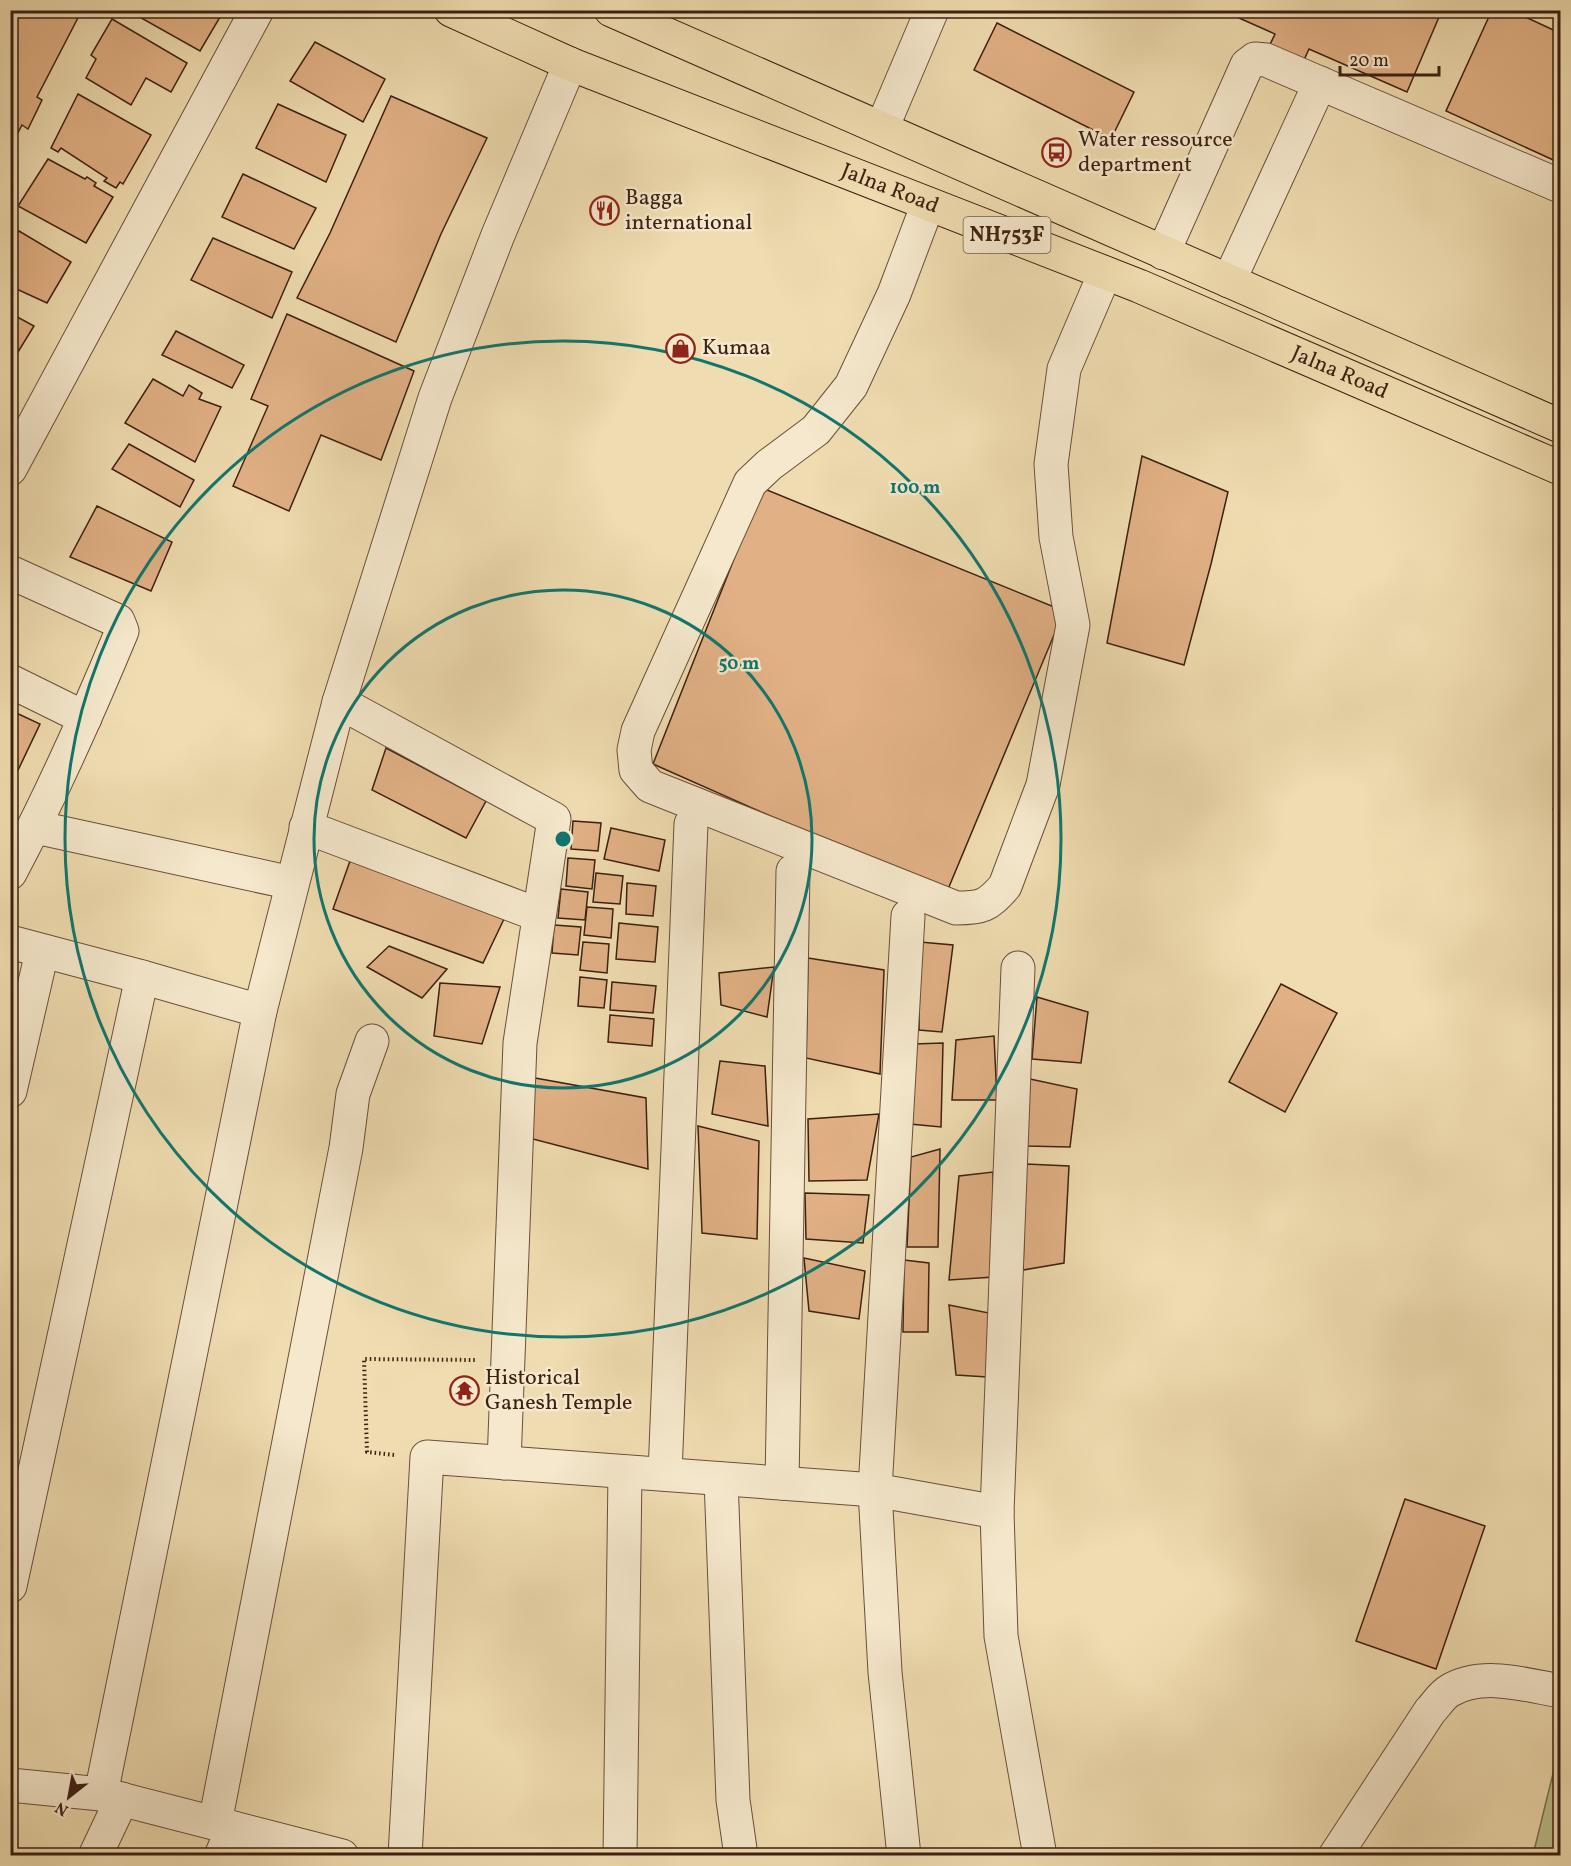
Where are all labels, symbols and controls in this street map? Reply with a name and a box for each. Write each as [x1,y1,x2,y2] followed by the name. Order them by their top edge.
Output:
[1340,39,1439,77] scale bar
[1349,49,1389,74] text: 20 m
[1078,125,1233,181] place label: Water ressource department
[1041,137,1073,169] bus stop icon: Water ressource department
[836,156,943,222] street label: Jalna Road
[625,183,752,239] place label: Bagga international
[588,195,620,227] restaurant icon: Bagga international
[964,217,1050,253] road number: NH753F
[665,332,697,364] shop icon: Kumaa
[702,333,771,364] place label: Kumaa
[1286,338,1393,407] street label: Jalna Road
[890,476,940,501] text: 100 m
[719,652,759,677] text: 50 m
[553,829,573,849] centre of rings
[485,1363,633,1419] place label: Historical Ganesh Temple
[448,1375,480,1407] temple icon: Historical Ganesh Temple
[39,1767,99,1827] north arrow
[51,1796,73,1821] text: N

